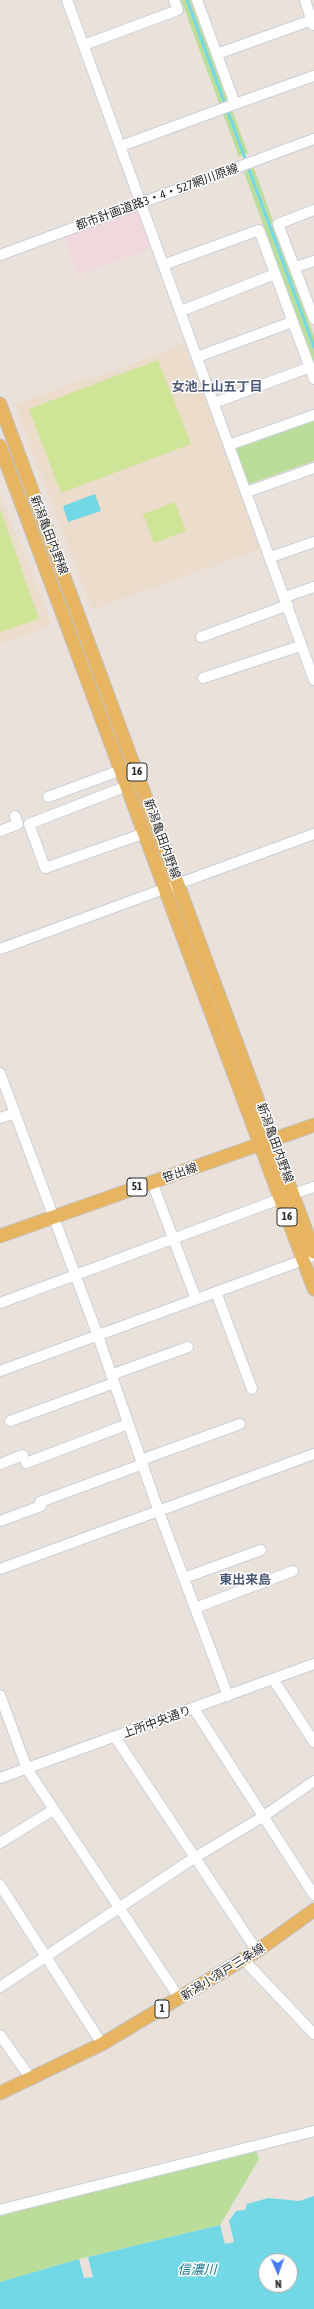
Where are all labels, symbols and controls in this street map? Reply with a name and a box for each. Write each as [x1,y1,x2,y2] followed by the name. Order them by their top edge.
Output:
[74,161,240,233] street label: 都市計画道路3・4・527網川原線
[172,379,262,395] district label: 女池上山五丁目
[27,493,71,577] street label: 新潟亀田内野線
[127,763,147,781] road number: 16
[141,797,183,881] street label: 新潟亀田内野線
[254,1101,296,1185] street label: 新潟亀田内野線
[161,1160,199,1186] street label: 笹出線
[127,1178,147,1196] road number: 51
[277,1208,297,1226] road number: 16
[219,1572,271,1588] district label: 東出来島
[121,1703,193,1741] street label: 上所中央通り
[178,1940,268,2004] street label: 新潟小須戸三条線
[155,2000,169,2018] road number: 1
[258,2253,298,2293] north arrow
[178,2262,216,2278] water label: 信濃川
[275,2278,282,2290] text: N

